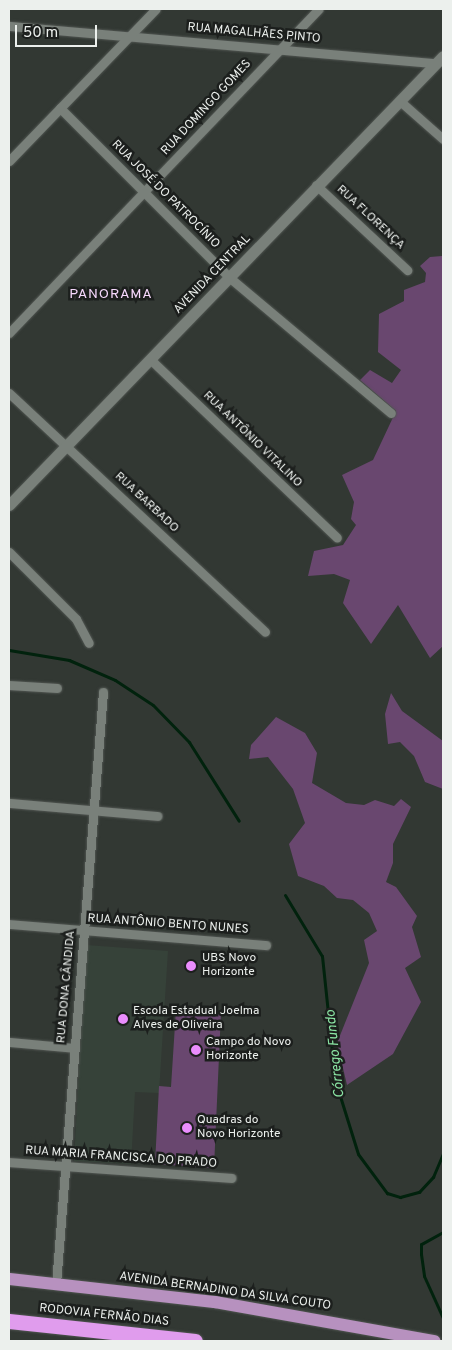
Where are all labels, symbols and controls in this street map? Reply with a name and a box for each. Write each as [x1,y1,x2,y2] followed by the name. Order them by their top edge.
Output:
[18,15,100,47] scale bar
[187,21,321,47] street label: RUA MAGALHÃES PINTO
[23,24,58,43] text: 50 m
[159,57,255,159] street label: RUA DOMINGO GOMES
[108,138,222,252] street label: RUA JOSÉ DO PATROCÍNIO
[333,183,407,253] street label: RUA FLORENÇA
[171,232,255,318] street label: AVENIDA CENTRAL
[68,287,154,303] district label: PANORAMA
[199,388,305,492] street label: RUA ANTÔNIO VITALINO
[111,470,181,536] street label: RUA BARBADO
[86,912,250,938] street label: RUA ANTÔNIO BENTO NUNES
[55,930,79,1044] street label: RUA DONA CÂNDIDA
[202,952,256,980] place label: UBS Novo Horizonte
[184,959,198,973] marker: UBS Novo Horizonte
[133,1005,259,1033] place label: Escola Estadual Joelma Alves de Oliveira
[323,1009,349,1099] water label: Córrego Fundo
[117,1013,129,1025] marker: Escola Estadual Joelma Alves de Oliveira
[206,1036,291,1064] place label: Campo do Novo Horizonte
[190,1044,202,1056] marker: Campo do Novo Horizonte
[197,1114,280,1142] place label: Quadras do Novo Horizonte
[181,1122,193,1134] marker: Quadras do Novo Horizonte
[24,1144,218,1172] street label: RUA MARIA FRANCISCA DO PRADO
[118,1270,332,1314] street label: AVENIDA BERNADINO DA SILVA COUTO
[38,1302,170,1330] street label: RODOVIA FERNÃO DIAS

